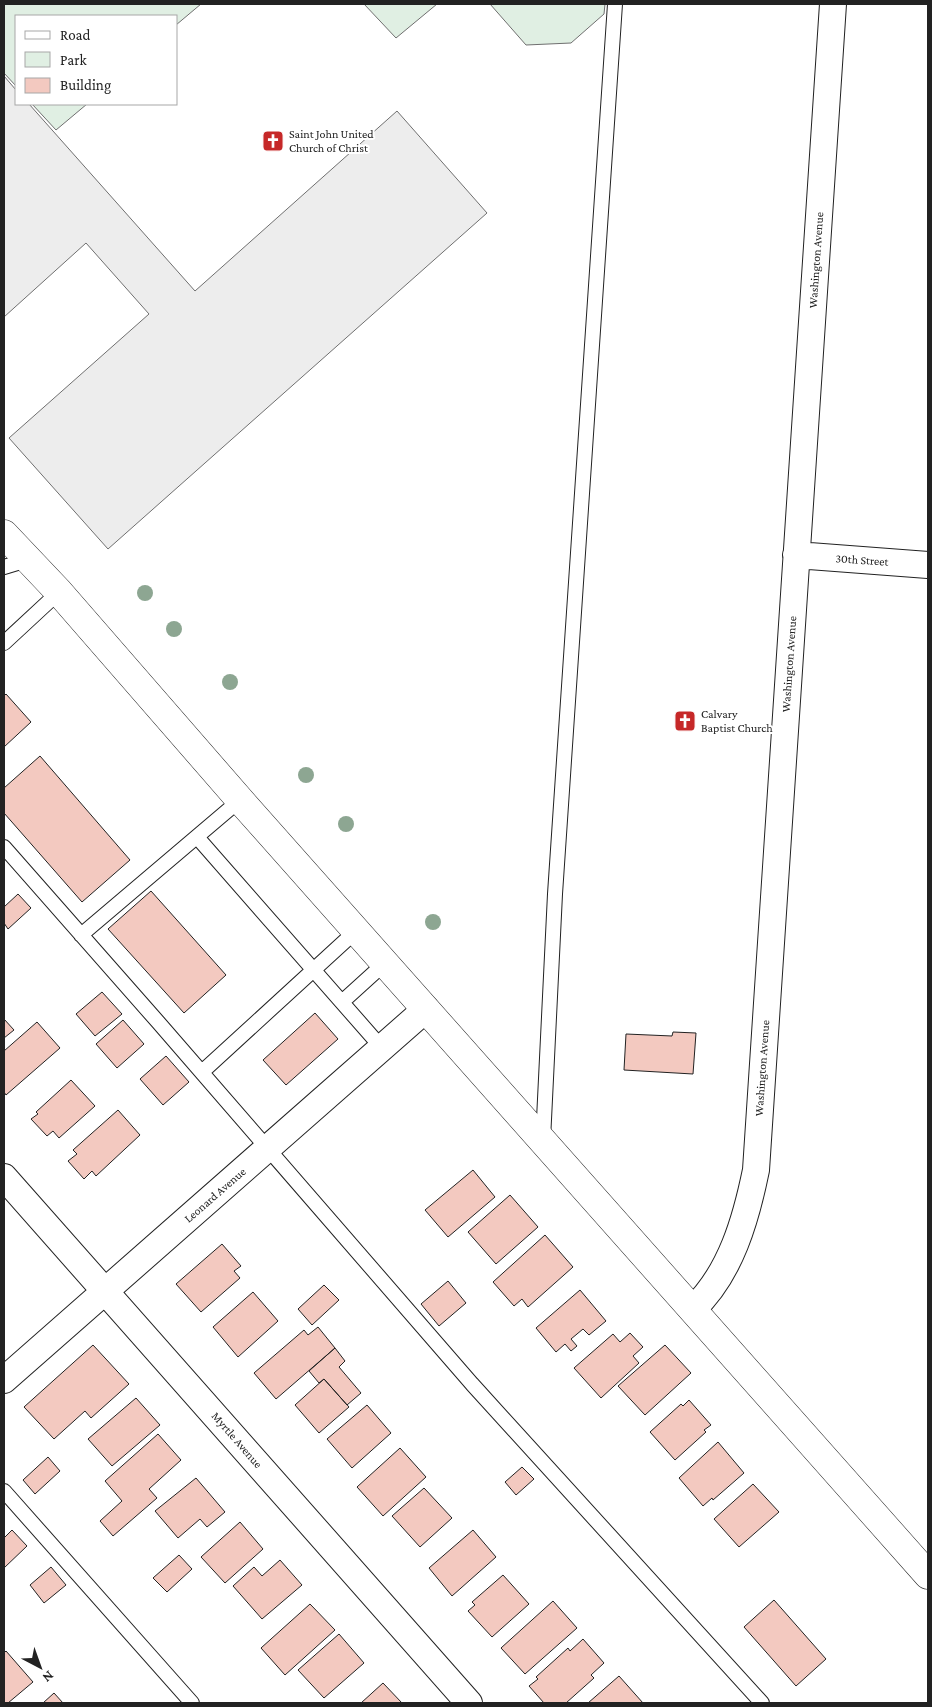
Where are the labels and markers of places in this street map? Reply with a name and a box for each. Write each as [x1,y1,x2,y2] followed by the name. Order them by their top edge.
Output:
[289,127,374,155] place label: Saint John United Church of Christ
[261,129,285,153] church icon: Saint John United Church of Christ
[701,707,773,735] place label: Calvary Baptist Church
[673,709,697,733] church icon: Calvary Baptist Church

